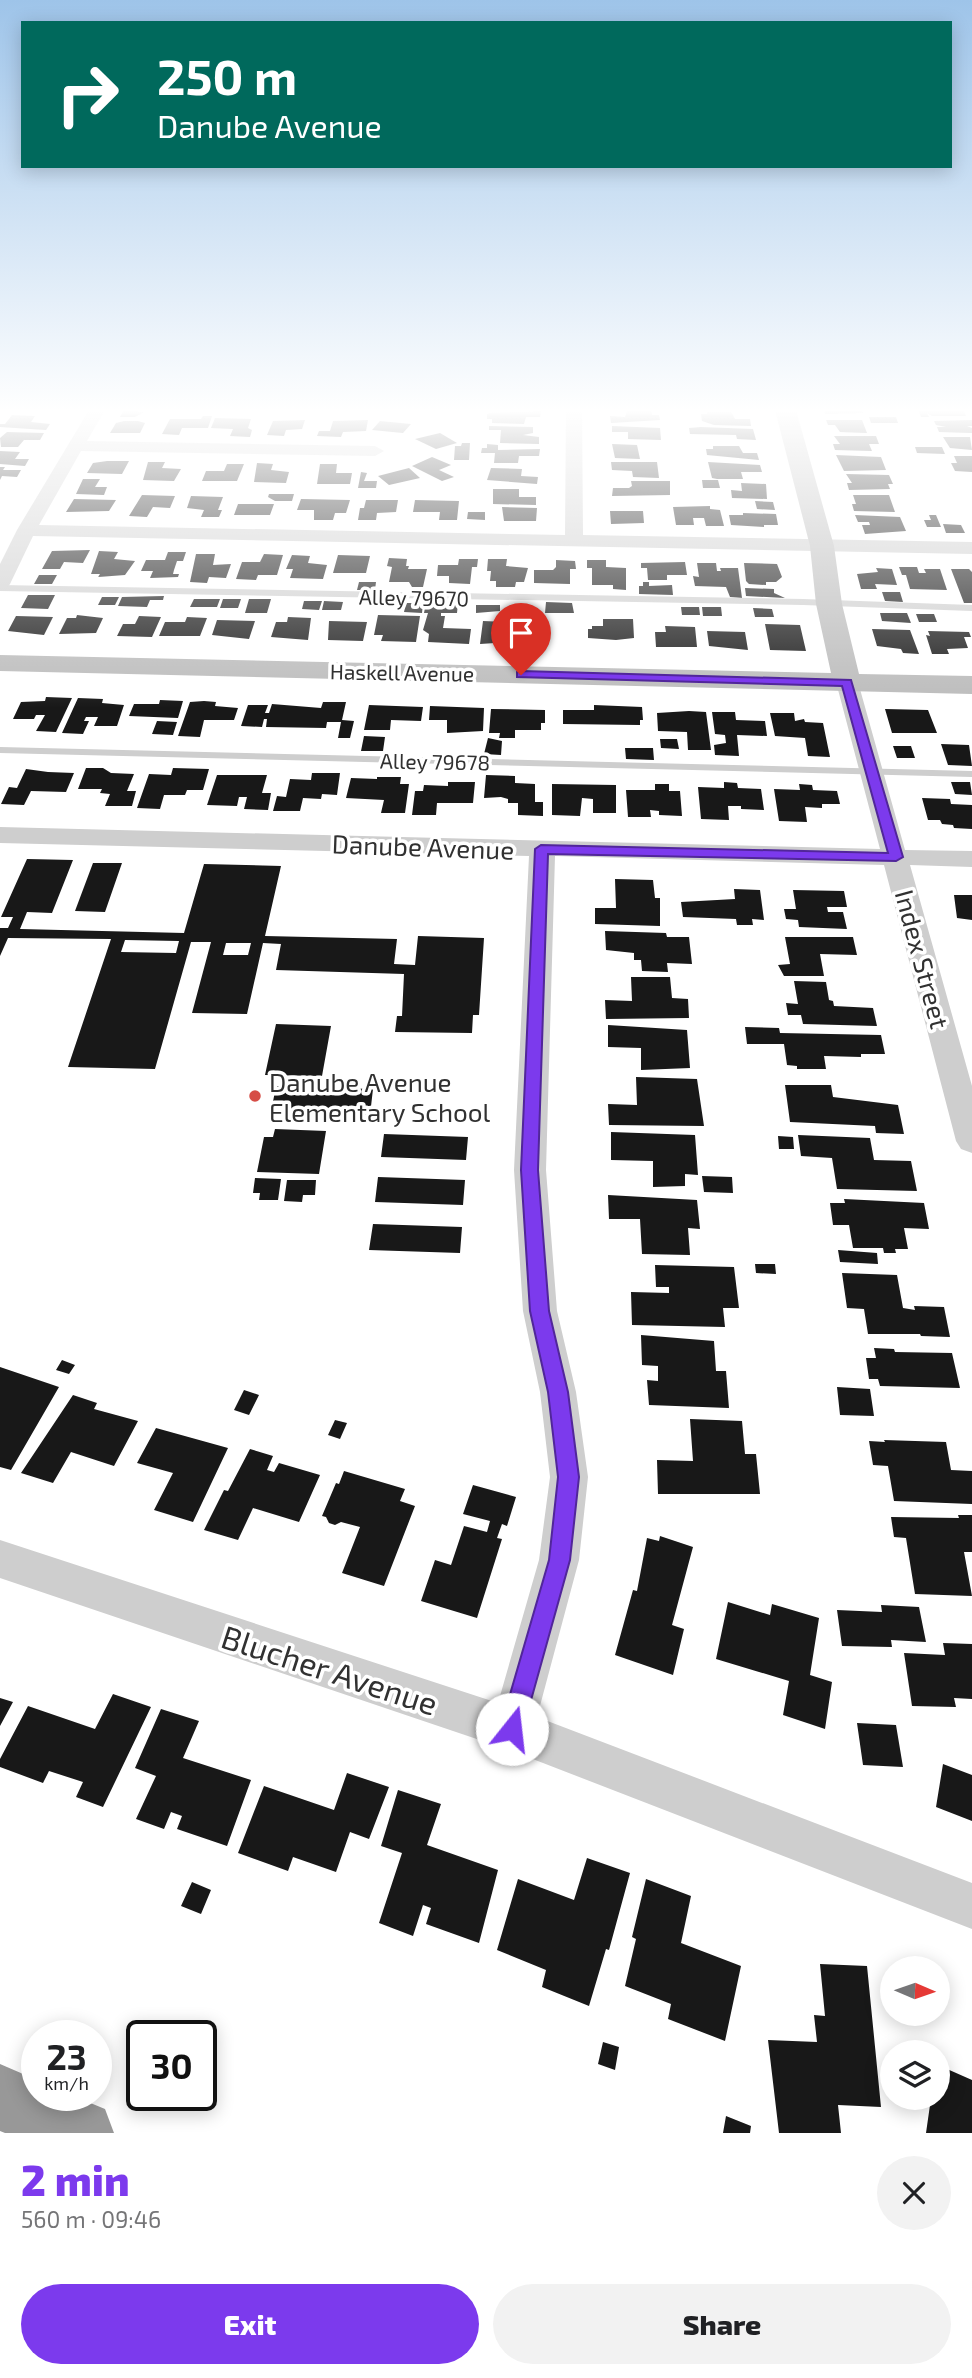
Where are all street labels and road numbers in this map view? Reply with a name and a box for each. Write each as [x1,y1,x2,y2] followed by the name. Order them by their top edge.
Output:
[359,584,469,610] street label: Alley 79670
[330,658,474,686] street label: Haskell Avenue
[380,748,490,774] street label: Alley 79678
[331,827,515,865] street label: Danube Avenue
[890,886,956,1032] street label: Index Street
[217,1616,443,1722] street label: Blucher Avenue

